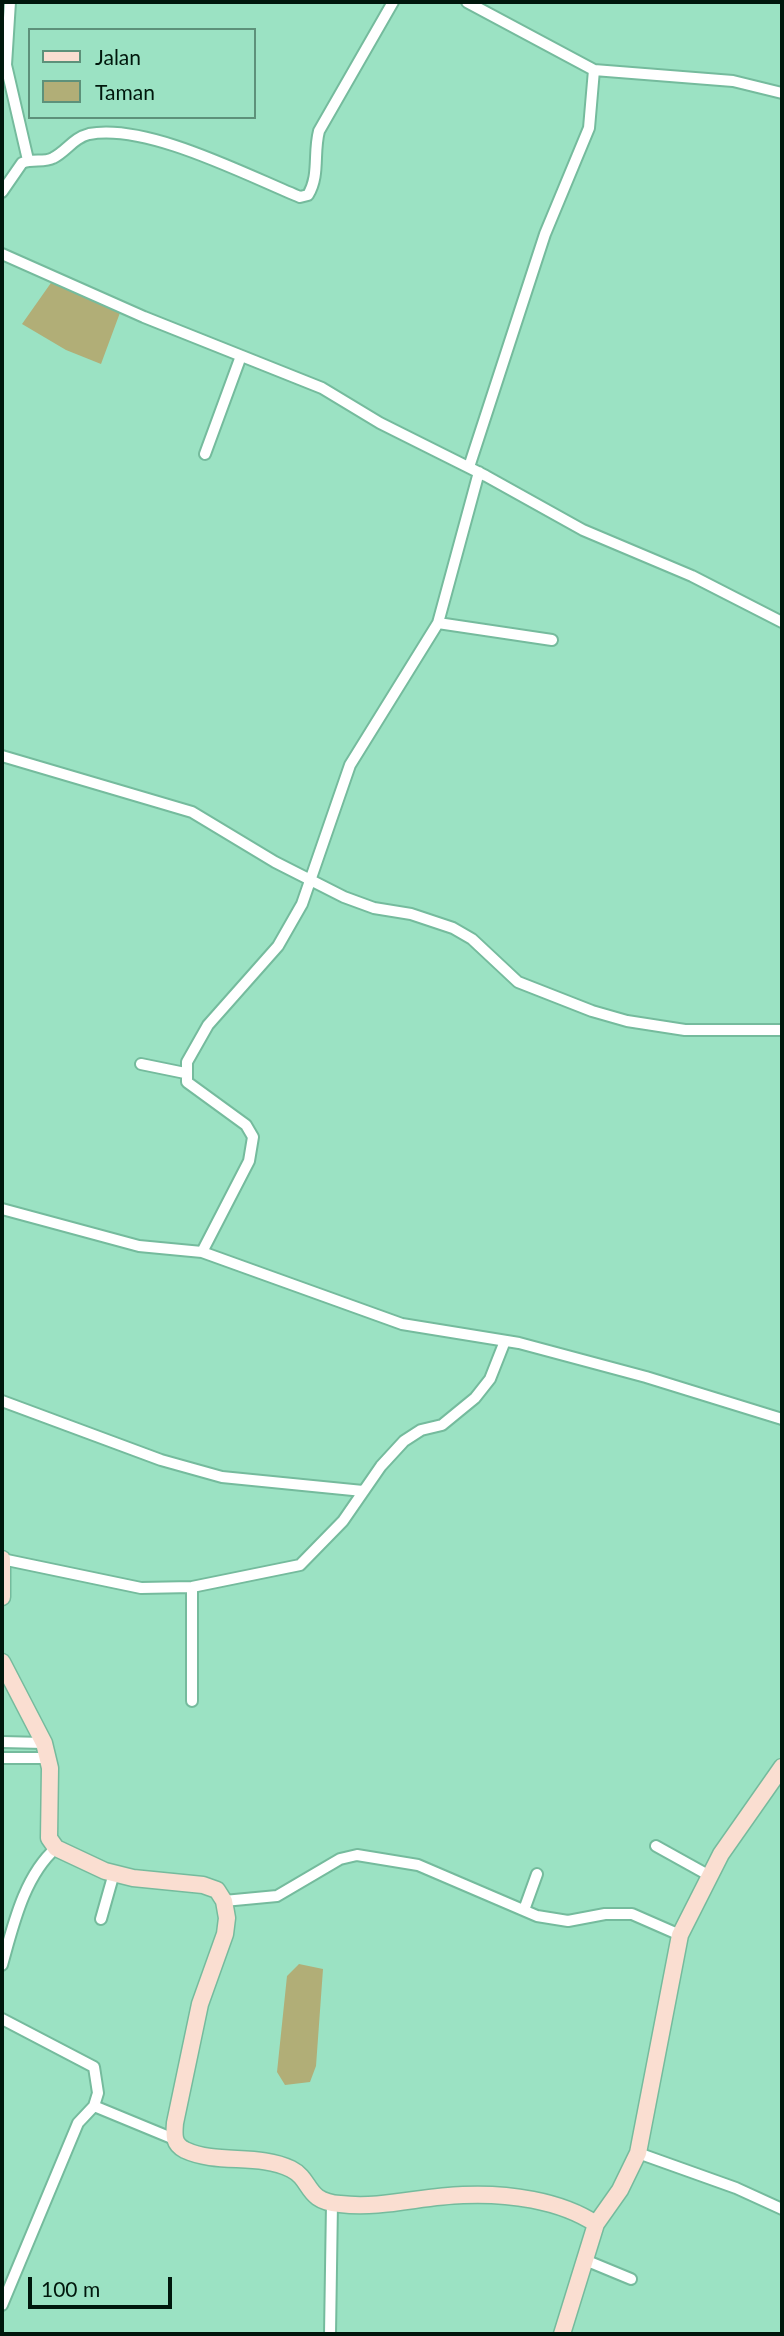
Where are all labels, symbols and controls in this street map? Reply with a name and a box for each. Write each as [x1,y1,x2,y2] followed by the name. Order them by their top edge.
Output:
[28,28,256,119] legend
[95,44,141,69] text: Jalan
[95,79,155,104] text: Taman
[32,2262,175,2306] scale bar
[41,2276,100,2301] text: 100 m

